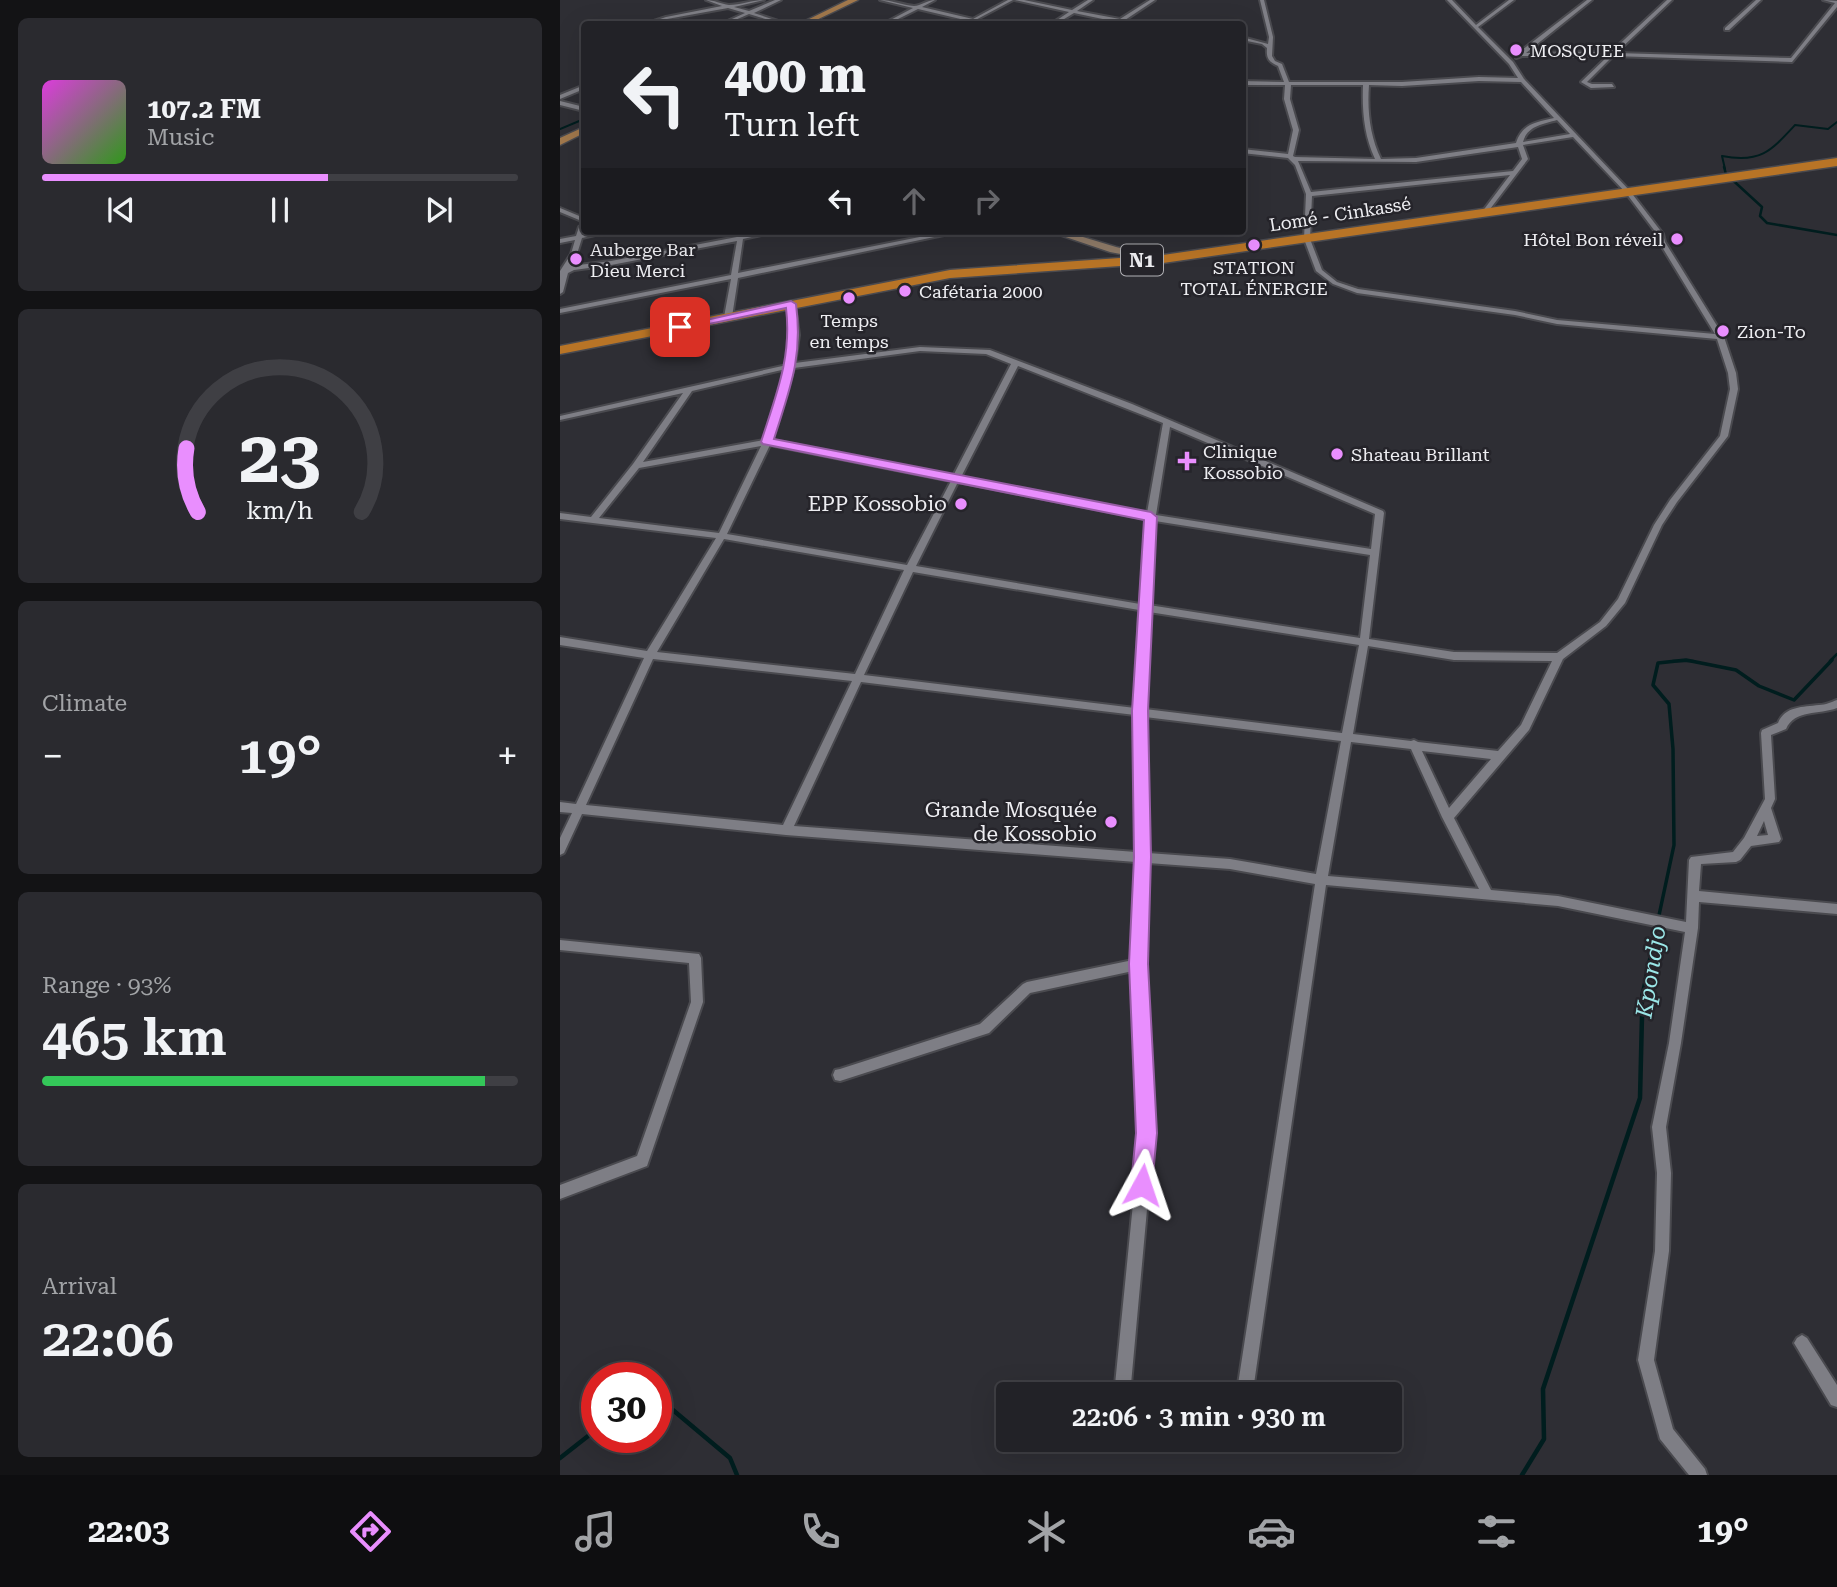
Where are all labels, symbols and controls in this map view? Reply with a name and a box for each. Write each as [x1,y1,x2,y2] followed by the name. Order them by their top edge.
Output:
[1530,40,1624,61] place label: MOSQUEE
[1508,42,1524,58] marker: MOSQUEE
[724,47,866,104] text: 400 m
[609,49,700,140] icon: left
[147,94,261,124] text: 107.2 FM
[724,106,859,144] text: Turn left
[147,124,214,151] text: Music
[822,182,860,220] icon: left
[895,182,933,220] icon: ahead
[968,182,1006,220] icon: right
[102,191,140,229] icon: previous
[261,191,299,229] icon: pause
[420,191,458,229] icon: next
[1268,192,1412,236] street label: Lomé - Cinkassé
[1523,229,1663,250] place label: Hôtel Bon réveil
[1669,231,1685,247] marker: Hôtel Bon réveil
[1246,237,1262,253] marker: STATION TOTAL ÉNERGIE
[590,239,696,281] place label: Auberge Bar Dieu Merci
[1121,244,1163,276] road number: N1
[568,251,584,267] marker: Auberge Bar Dieu Merci
[1180,257,1328,299] place label: STATION TOTAL ÉNERGIE
[919,281,1043,302] place label: Cafétaria 2000
[897,283,913,299] marker: Cafétaria 2000
[841,290,857,306] marker: Temps en temps
[650,297,710,357] pin
[661,308,699,346] icon: arrive
[809,310,889,352] place label: Temps en temps
[1737,321,1806,342] place label: Zion-To
[1715,323,1731,339] marker: Zion-To
[239,416,321,501] text: 23
[1203,441,1283,483] place label: Clinique Kossobio
[1351,444,1490,465] place label: Shateau Brillant
[1329,446,1345,462] marker: Shateau Brillant
[1177,451,1197,471] marker: Clinique Kossobio
[808,492,947,516] place label: EPP Kossobio
[247,496,313,525] text: km/h
[953,496,969,512] marker: EPP Kossobio
[42,690,127,717] text: Climate
[238,725,322,786] text: 19°
[42,734,63,778] text: −
[497,734,518,778] text: +
[925,798,1097,846] place label: Grande Mosquée de Kossobio
[1103,814,1119,830] marker: Grande Mosquée de Kossobio
[1630,924,1672,1021] water label: Kpondjo
[42,972,171,999] text: Range · 93%
[42,1007,227,1068] text: 465 km
[1105,1148,1179,1222] position arrow
[42,1273,117,1300] text: Arrival
[42,1308,174,1369] text: 22:06
[581,1362,672,1453] speed limit sign: 30
[1072,1402,1326,1432] text: 22:06 · 3 min · 930 m
[346,1507,395,1556] icon: directions
[571,1507,620,1556] icon: music
[796,1507,845,1556] icon: phone
[1022,1507,1071,1556] icon: climate
[1247,1507,1296,1556] icon: car
[1472,1507,1521,1556] icon: filters
[88,1512,170,1550] text: 22:03
[1697,1512,1749,1550] text: 19°

